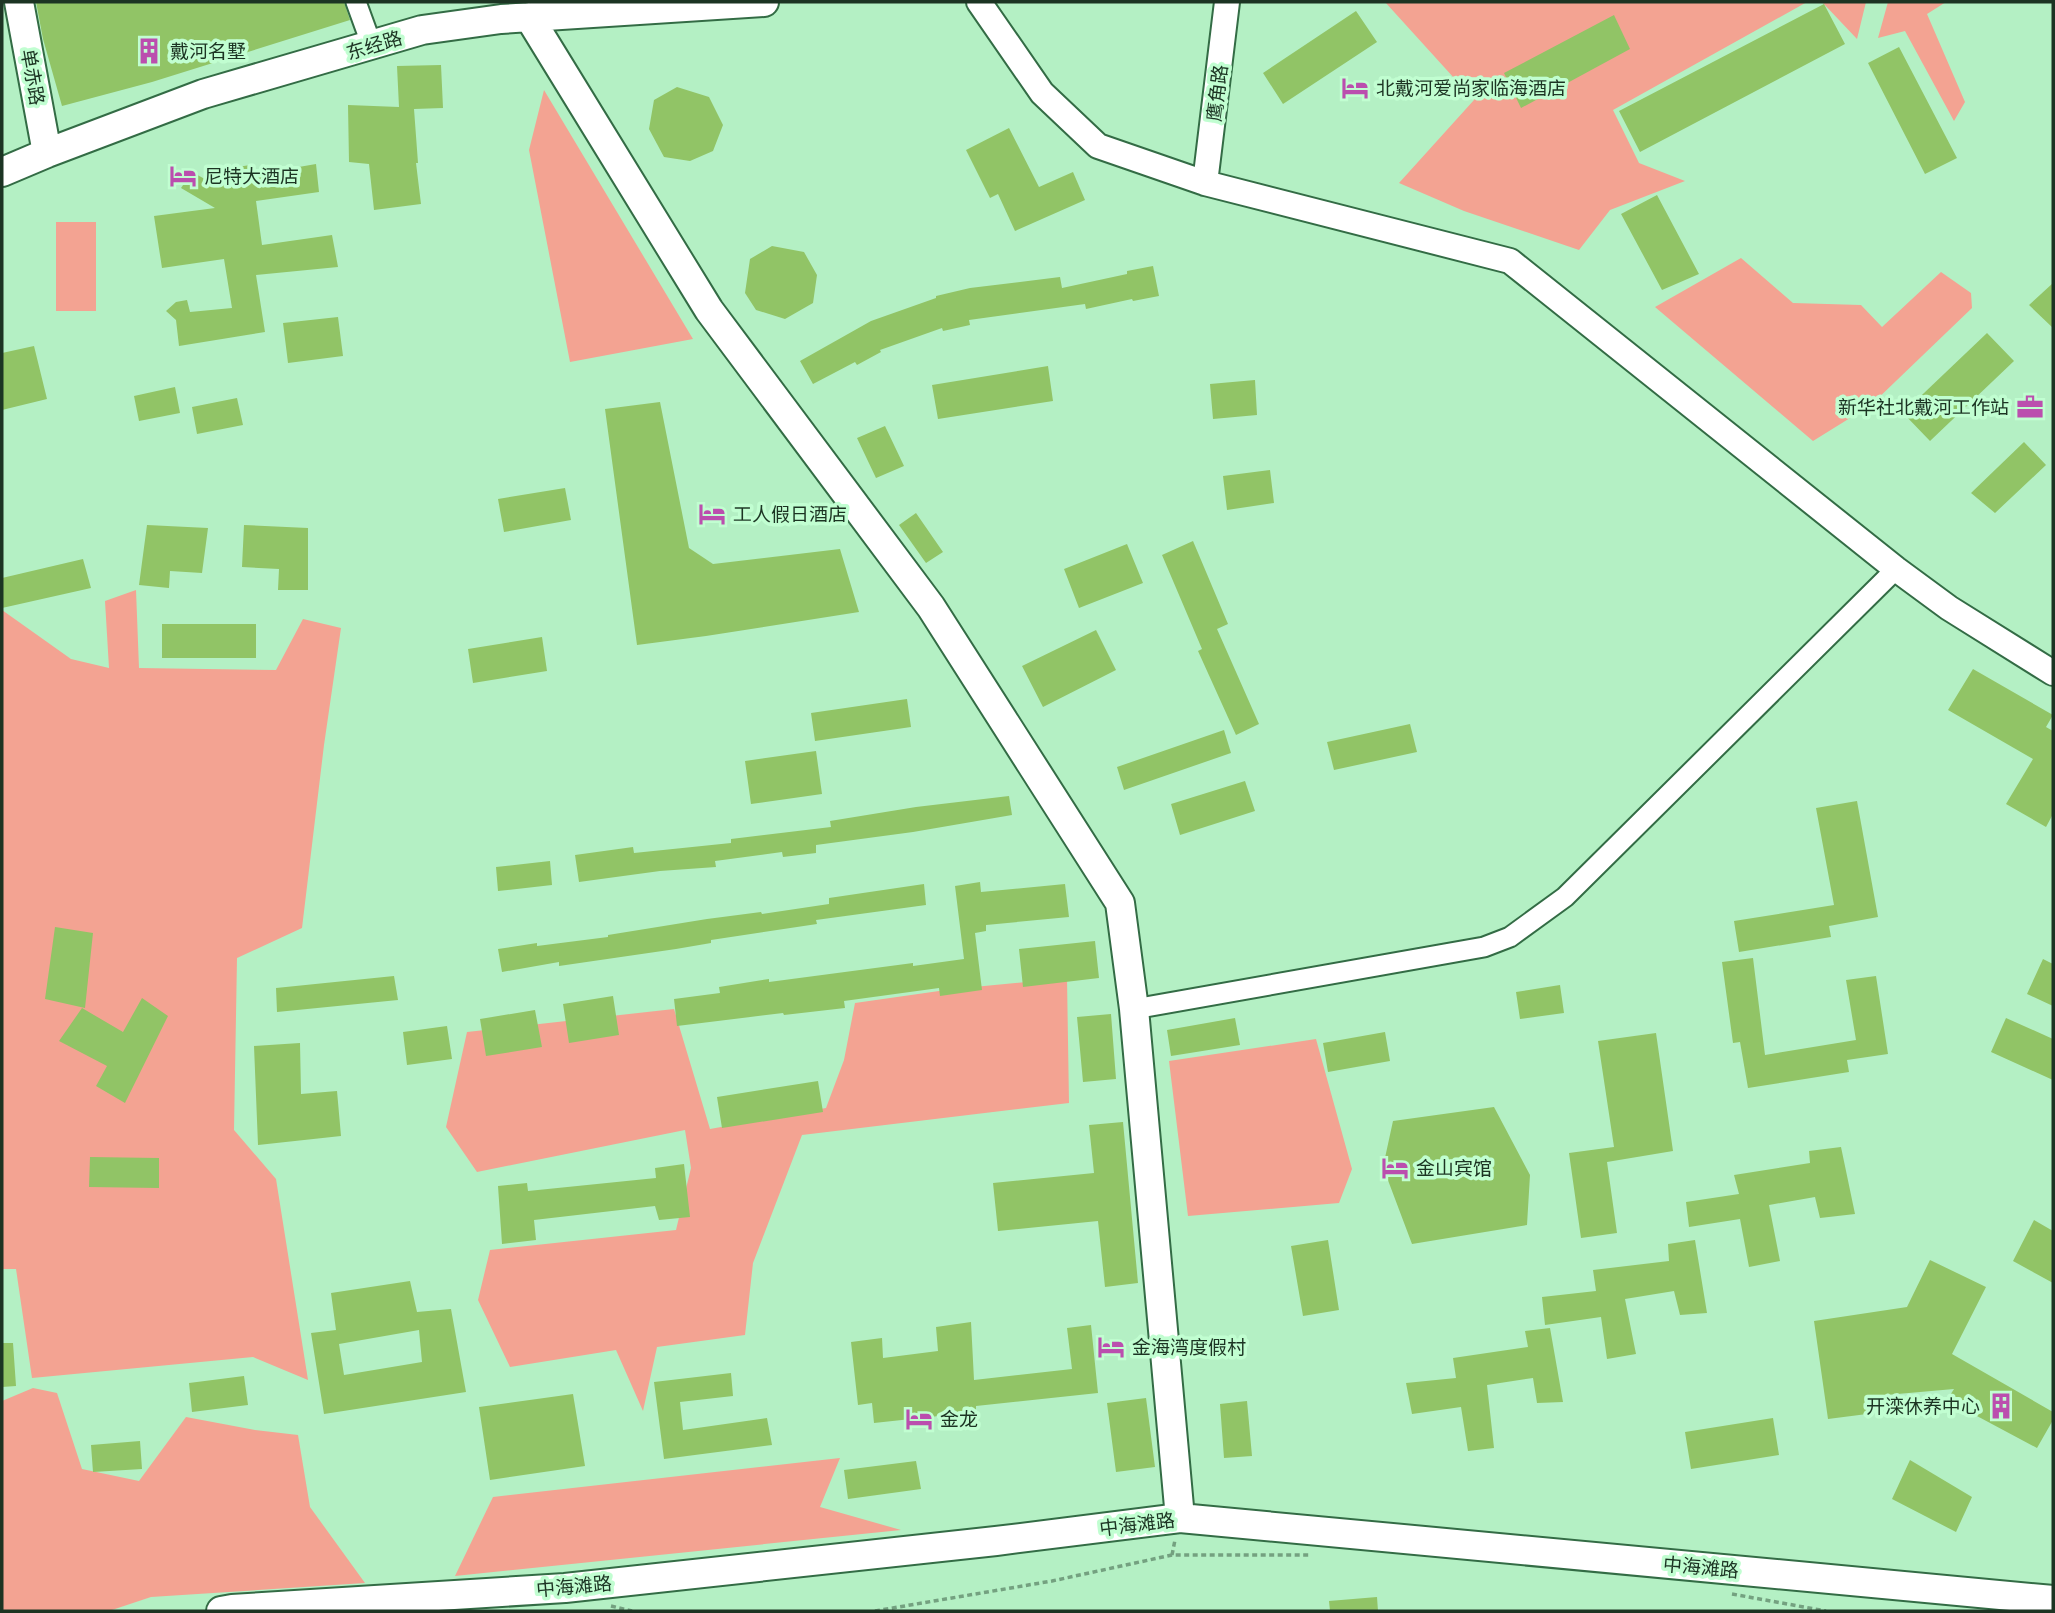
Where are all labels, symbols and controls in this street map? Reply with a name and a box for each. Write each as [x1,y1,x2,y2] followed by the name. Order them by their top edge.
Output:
[344,26,404,64] street label: 东经路
[134,36,164,66] building icon: 戴河名墅
[170,40,246,62] place label: 戴河名墅
[17,47,49,107] street label: 单赤路
[1203,63,1231,123] street label: 鹰角路
[1340,73,1370,103] hotel icon: 北戴河爱尚家临海酒店
[1376,77,1566,99] place label: 北戴河爱尚家临海酒店
[168,161,198,191] hotel icon: 尼特大酒店
[204,165,299,187] place label: 尼特大酒店
[2015,392,2045,422] office icon: 新华社北戴河工作站
[1838,396,2009,418] place label: 新华社北戴河工作站
[697,499,727,529] hotel icon: 工人假日酒店
[733,503,847,525] place label: 工人假日酒店
[1380,1153,1410,1183] hotel icon: 金山宾馆
[1416,1157,1492,1179] place label: 金山宾馆
[1096,1332,1126,1362] hotel icon: 金海湾度假村
[1132,1336,1246,1358] place label: 金海湾度假村
[1986,1391,2016,1421] building icon: 开滦休养中心
[1866,1395,1980,1417] place label: 开滦休养中心
[904,1404,934,1434] hotel icon: 金龙
[940,1408,978,1430] place label: 金龙
[1098,1508,1176,1540] street label: 中海滩路
[1662,1553,1740,1581] street label: 中海滩路
[535,1572,613,1600] street label: 中海滩路

